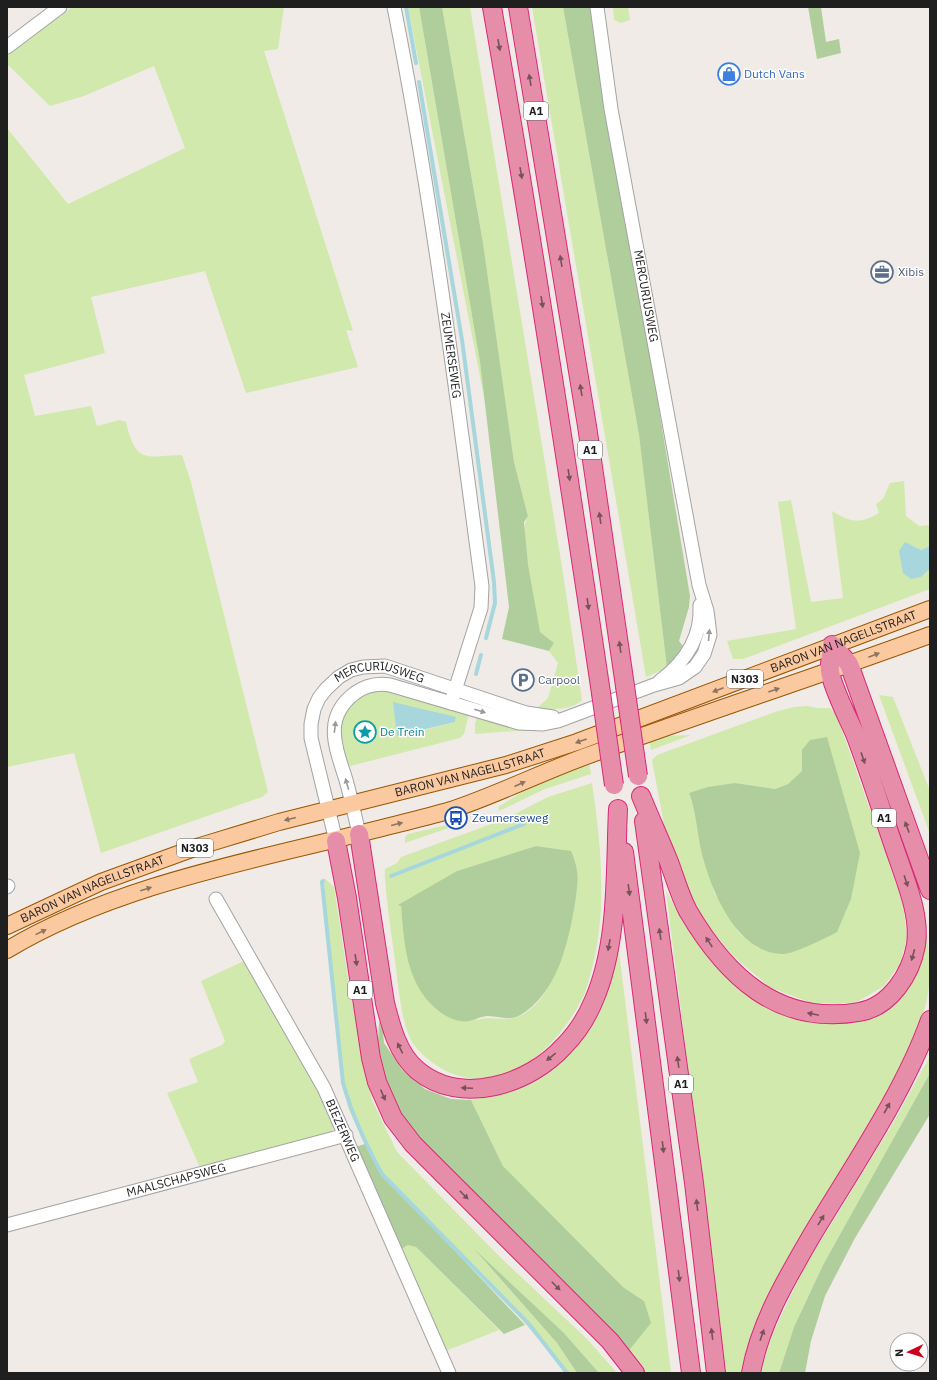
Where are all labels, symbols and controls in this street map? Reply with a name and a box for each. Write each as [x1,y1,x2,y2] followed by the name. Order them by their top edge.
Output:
[496,39,502,52] one-way arrow
[716,61,742,87] shop icon: Dutch Vans
[744,66,805,81] place label: Dutch Vans
[527,73,533,86] one-way arrow
[524,102,548,120] road number: A1
[518,167,524,180] one-way arrow
[631,249,662,343] street label: MERCURIUSWEG
[557,255,563,268] one-way arrow
[869,259,895,285] office icon: Xibis
[898,264,924,279] place label: Xibis
[539,296,545,308] one-way arrow
[438,311,465,399] street label: ZEUMERSEWEG
[578,384,584,396] one-way arrow
[578,441,602,459] road number: A1
[566,469,572,481] one-way arrow
[597,512,603,524] one-way arrow
[585,598,591,610] one-way arrow
[768,607,919,676] street label: BARON VAN NAGELLSTRAAT
[705,629,712,641] one-way arrow
[616,641,622,653] one-way arrow
[868,652,880,658] one-way arrow
[331,658,426,686] text: MERCURIUSWEG
[510,667,536,693] parking icon: Carpool
[727,670,763,688] road number: N303
[538,672,580,687] place label: Carpool
[334,674,428,690] street label: MERCURIUSWEG
[711,687,723,693] one-way arrow
[769,687,781,693] one-way arrow
[475,709,487,715] one-way arrow
[352,719,378,745] place icon: De Trein
[332,721,338,733] one-way arrow
[380,724,425,739] place label: De Trein
[575,738,587,744] one-way arrow
[393,745,547,800] street label: BARON VAN NAGELLSTRAAT
[860,752,866,764] one-way arrow
[344,778,350,790] one-way arrow
[515,780,527,786] one-way arrow
[443,805,469,831] bus stop icon: Zeumerseweg
[872,809,896,827] road number: A1
[472,810,549,825] place label: Zeumerseweg
[283,816,295,822] one-way arrow
[904,820,910,832] one-way arrow
[391,821,403,827] one-way arrow
[177,839,213,857] road number: N303
[18,852,166,926] street label: BARON VAN NAGELLSTRAAT
[903,875,909,887] one-way arrow
[626,884,632,896] one-way arrow
[141,886,153,892] one-way arrow
[657,928,663,940] one-way arrow
[35,929,46,935] one-way arrow
[705,936,712,948] one-way arrow
[606,939,612,951] one-way arrow
[910,949,916,961] one-way arrow
[353,954,359,966] one-way arrow
[348,981,372,999] road number: A1
[806,1010,819,1016] one-way arrow
[643,1012,649,1024] one-way arrow
[397,1042,403,1053] one-way arrow
[546,1053,556,1062] one-way arrow
[675,1056,681,1068] one-way arrow
[669,1075,693,1093] road number: A1
[460,1085,473,1091] one-way arrow
[380,1090,386,1102] one-way arrow
[323,1096,363,1164] street label: BIEZERWEG
[884,1102,891,1114] one-way arrow
[660,1141,666,1153] one-way arrow
[125,1159,227,1200] street label: MAALSCHAPSWEG
[459,1190,469,1200] one-way arrow
[694,1199,700,1211] one-way arrow
[817,1215,825,1225] one-way arrow
[676,1270,682,1282] one-way arrow
[551,1281,561,1291] one-way arrow
[709,1328,715,1340] one-way arrow
[759,1329,765,1341] one-way arrow
[889,1332,929,1372] north arrow
[892,1348,906,1357] text: N

